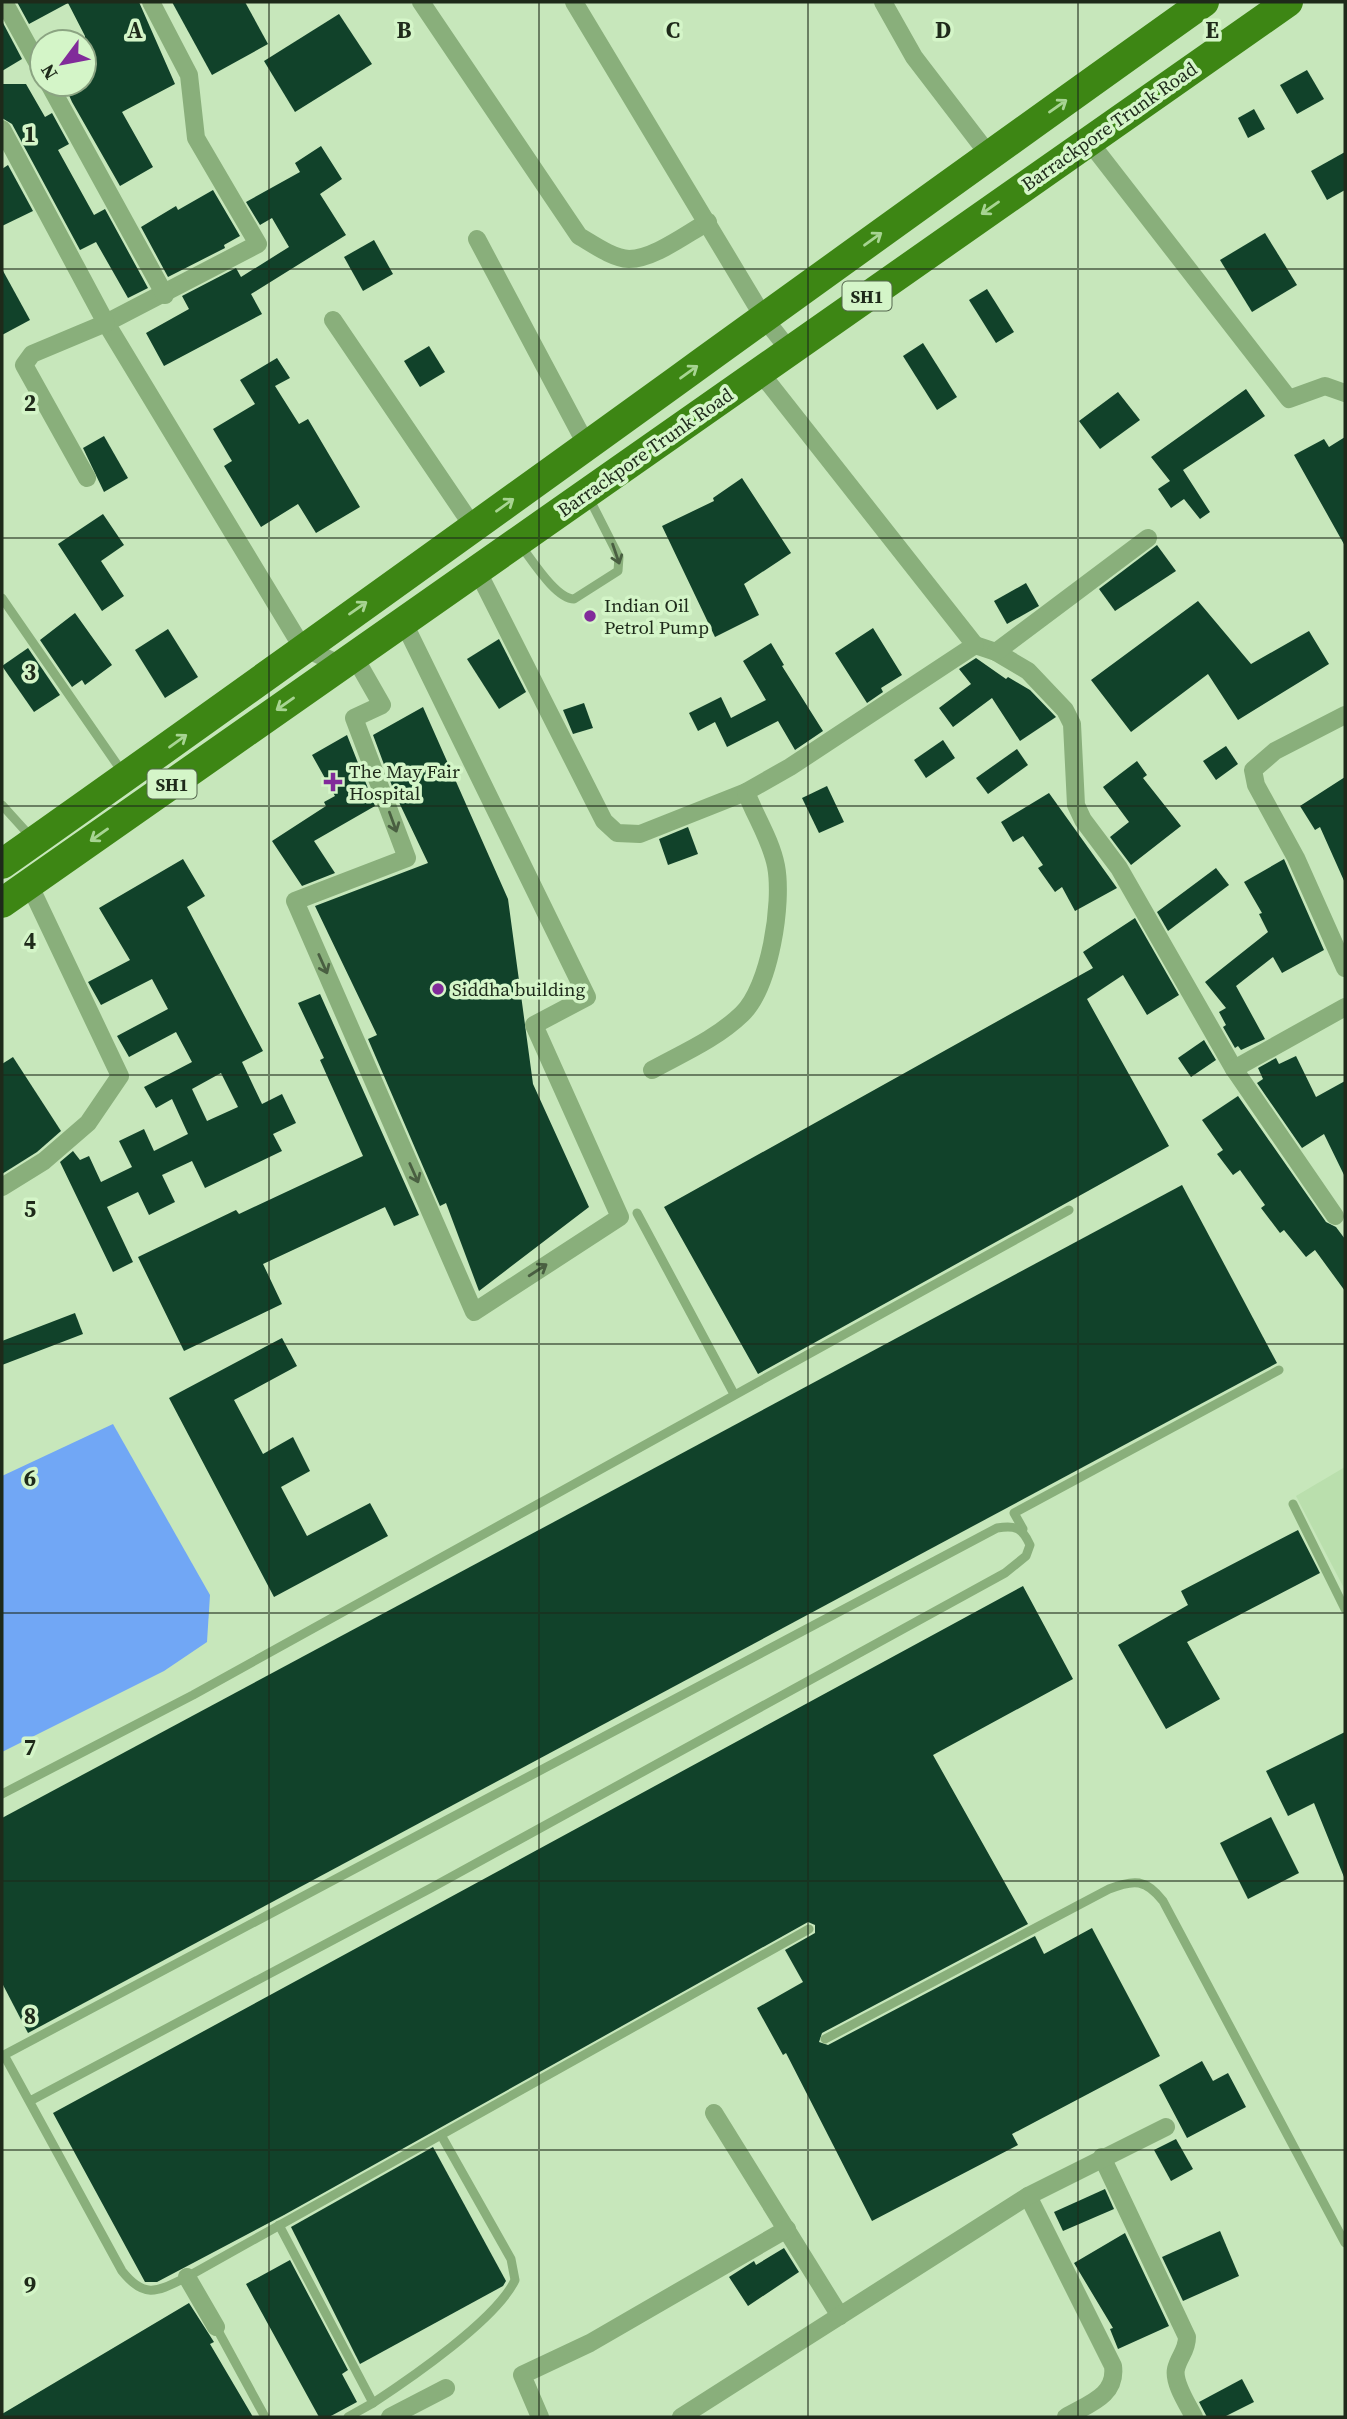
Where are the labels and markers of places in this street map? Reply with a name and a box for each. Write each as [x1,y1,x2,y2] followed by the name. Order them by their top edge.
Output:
[604,592,709,640] place label: Indian Oil Petrol Pump
[582,608,598,624] marker: Indian Oil Petrol Pump
[349,758,460,806] place label: The May Fair Hospital
[323,772,343,792] marker: The May Fair Hospital
[452,976,586,1002] place label: Siddha building
[430,981,446,997] marker: Siddha building

